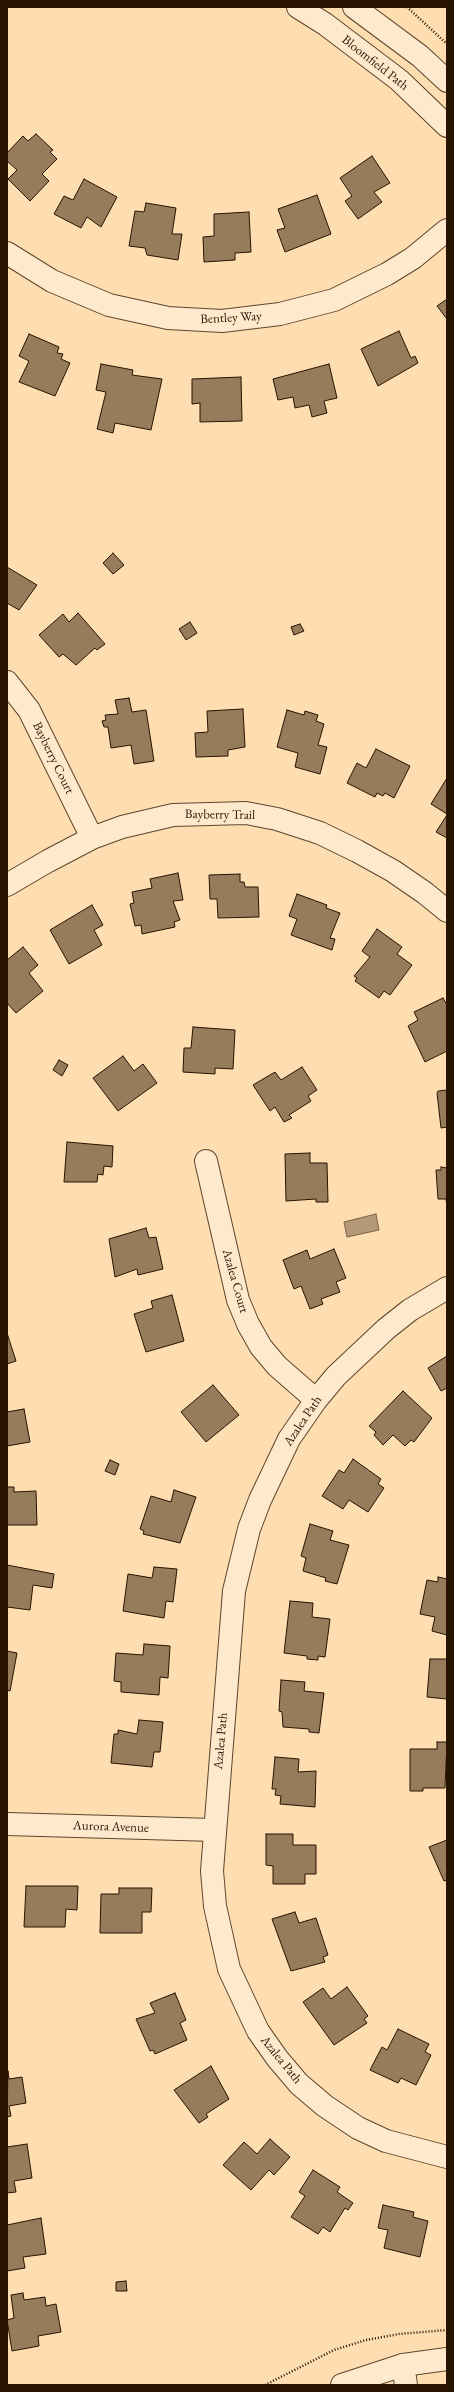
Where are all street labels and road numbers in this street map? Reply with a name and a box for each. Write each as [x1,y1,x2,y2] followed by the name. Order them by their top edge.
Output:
[339,32,411,94] street label: Bloomfield Path
[200,309,262,327] street label: Bentley Way
[29,719,77,797] street label: Bayberry Court
[185,807,255,823] street label: Bayberry Trail
[218,1247,252,1315] street label: Azalea Court
[281,1393,325,1449] street label: Azalea Path
[211,1712,231,1770] street label: Azalea Path
[73,1818,149,1836] street label: Aurora Avenue
[257,2033,305,2087] street label: Azalea Path

